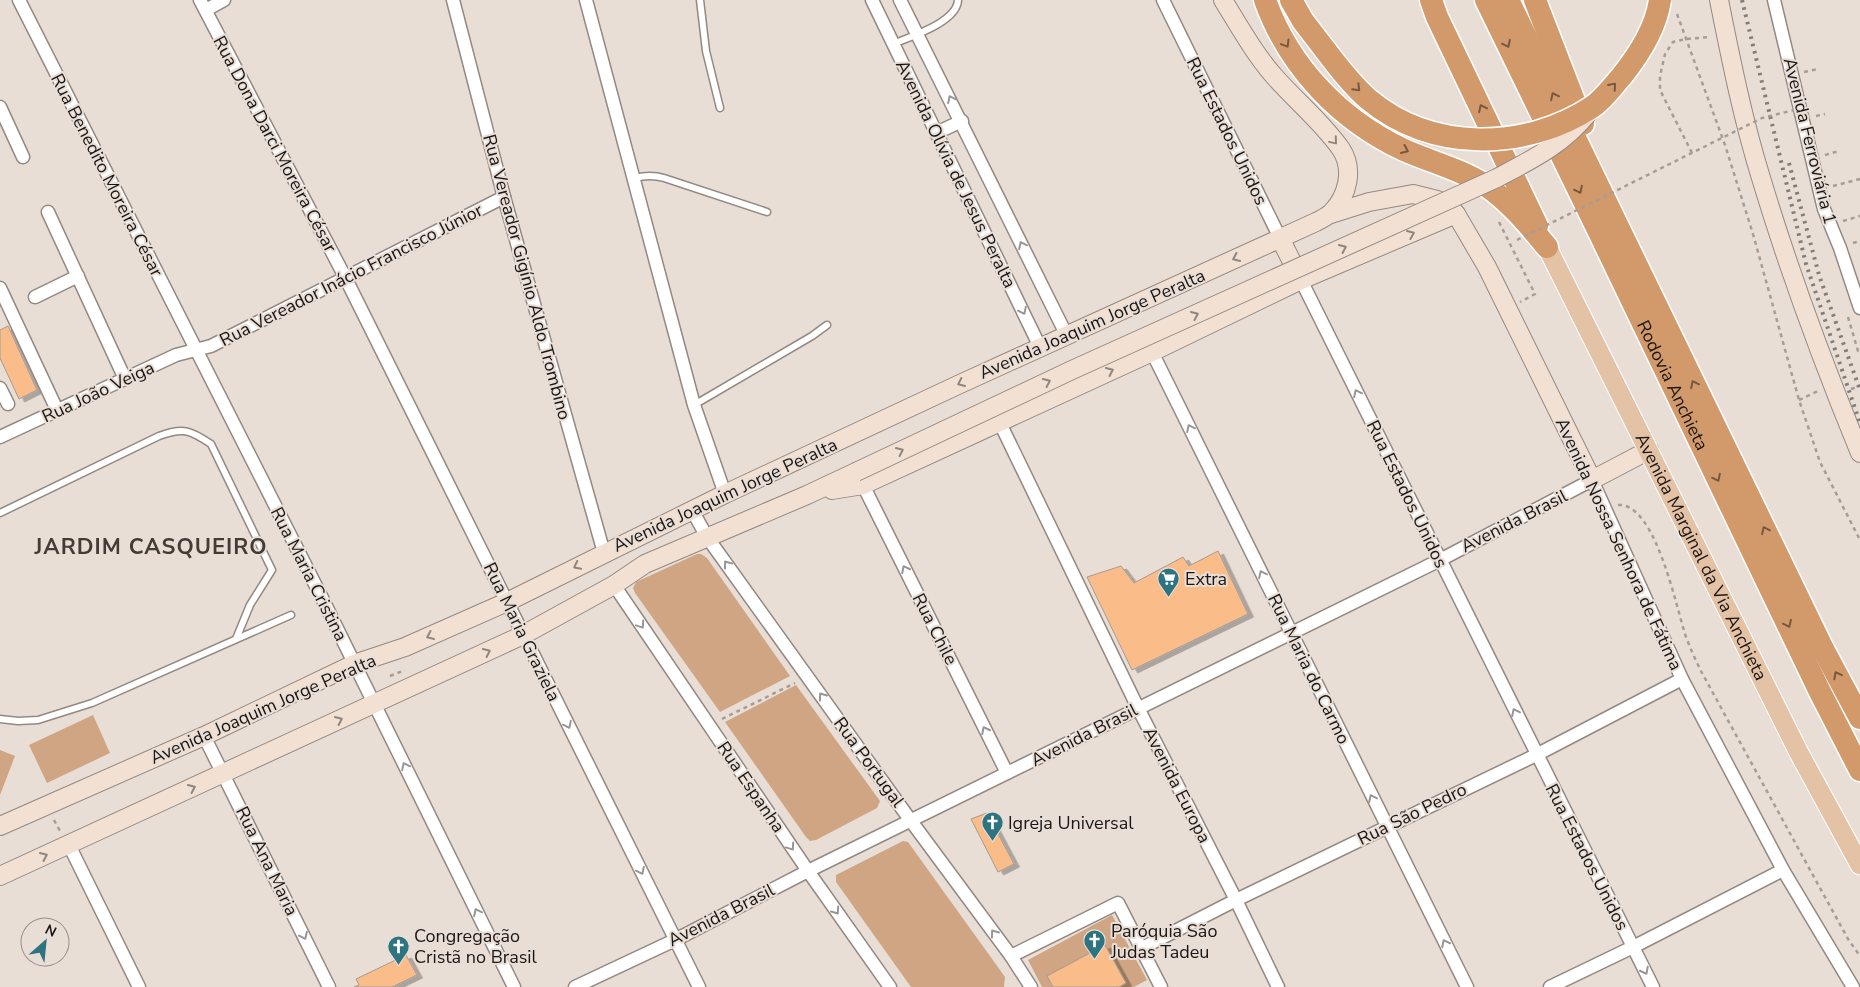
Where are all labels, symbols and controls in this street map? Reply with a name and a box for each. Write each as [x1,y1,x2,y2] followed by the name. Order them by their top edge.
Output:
[208,31,343,257] street label: Rua Dona Darci Moreira César
[1279,39,1289,48] one-way arrow
[1501,39,1511,48] one-way arrow
[1181,53,1273,209] street label: Rua Estados Unidos
[1778,55,1842,227] street label: Avenida Ferroviária 1
[890,56,1022,292] street label: Avenida Olívia de Jesus Peralta
[45,69,169,281] street label: Rua Benedito Moreira César
[1351,82,1360,91] one-way arrow
[1607,83,1616,92] one-way arrow
[1550,92,1560,101] one-way arrow
[946,95,957,104] one-way arrow
[1477,104,1488,113] one-way arrow
[477,131,577,423] street label: Rua Vereador Gigínio Aldo Trombino
[1328,136,1337,145] one-way arrow
[1400,144,1409,154] one-way arrow
[1572,185,1583,194] one-way arrow
[215,198,487,352] street label: Rua Vereador Inácio Francisco Júnior
[1406,229,1415,240] one-way arrow
[1018,241,1028,250] one-way arrow
[1338,243,1347,254] one-way arrow
[1232,252,1241,262] one-way arrow
[975,263,1209,385] street label: Avenida Joaquim Jorge Peralta
[1017,306,1027,315] one-way arrow
[1190,310,1199,321] one-way arrow
[1631,316,1714,454] street label: Rodovia Anchieta
[38,355,158,429] street label: Rua João Veiga
[1105,366,1114,377] one-way arrow
[957,377,966,388] one-way arrow
[1042,378,1051,388] one-way arrow
[1690,380,1700,389] one-way arrow
[1353,390,1363,399] one-way arrow
[1550,414,1688,674] street label: Avenida Nossa Senhora de Fátima
[1361,416,1453,572] street label: Rua Estados Unidos
[1186,424,1196,433] one-way arrow
[1630,429,1773,684] street label: Avenida Marginal da Via Anchieta
[609,432,841,558] street label: Avenida Joaquim Jorge Peralta
[895,447,904,458] one-way arrow
[1711,473,1722,482] one-way arrow
[1457,484,1572,558] street label: Avenida Brasil
[265,503,353,645] street label: Rua Maria Cristina
[1761,526,1771,535] one-way arrow
[33,532,268,562] district label: JARDIM CASQUEIRO
[478,558,566,706] street label: Rua Maria Graziela
[573,560,582,570] one-way arrow
[724,560,733,570] one-way arrow
[901,565,911,574] one-way arrow
[1157,567,1181,598] supermarket icon: Extra
[1185,567,1227,591] place label: Extra
[1258,570,1268,579] one-way arrow
[907,589,963,669] street label: Rua Chile
[1262,590,1356,748] street label: Rua Maria do Carmo
[1781,619,1791,628] one-way arrow
[635,620,644,629] one-way arrow
[426,629,435,640] one-way arrow
[482,647,491,658] one-way arrow
[146,648,380,770] street label: Avenida Joaquim Jorge Peralta
[1833,672,1843,681] one-way arrow
[819,692,828,702] one-way arrow
[1027,698,1142,772] street label: Avenida Brasil
[1511,708,1521,717] one-way arrow
[828,712,910,812] street label: Rua Portugal
[334,715,343,726] one-way arrow
[562,720,572,729] one-way arrow
[1137,723,1217,847] street label: Avenida Europa
[981,726,991,735] one-way arrow
[712,737,790,837] street label: Rua Espanha
[401,762,411,771] one-way arrow
[1353,777,1471,851] street label: Rua São Pedro
[1540,780,1634,934] street label: Rua Estados Unidos
[187,784,196,795] one-way arrow
[1368,794,1378,803] one-way arrow
[230,802,304,920] street label: Rua Ana Maria
[980,811,1004,842] church icon: Igreja Universal
[1008,811,1134,835] place label: Igreja Universal
[785,841,795,850] one-way arrow
[39,852,48,863] one-way arrow
[635,866,645,875] one-way arrow
[664,878,779,952] street label: Avenida Brasil
[830,905,839,915] one-way arrow
[473,908,483,917] one-way arrow
[20,917,70,967] north arrow
[1110,919,1217,964] place label: Paróquia São Judas Tadeu
[42,920,60,942] text: N
[414,924,538,969] place label: Congregação Cristã no Brasil
[1083,929,1107,960] church icon: Paróquia São Judas Tadeu
[991,930,999,939] one-way arrow
[298,931,308,940] one-way arrow
[386,934,410,965] church icon: Congregação Cristã no Brasil
[1441,940,1451,949] one-way arrow
[1639,966,1649,975] one-way arrow

